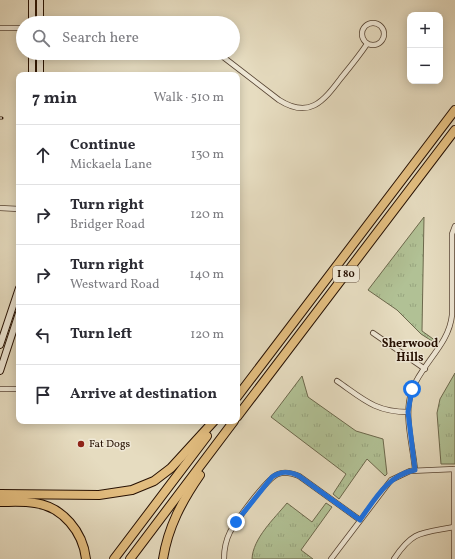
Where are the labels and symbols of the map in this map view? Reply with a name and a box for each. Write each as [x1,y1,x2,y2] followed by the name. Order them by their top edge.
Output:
[333,266,359,282] road number: I 80
[382,336,439,366] district label: Sherwood Hills
[403,380,421,398] route start
[89,437,130,452] place label: Fat Dogs
[76,439,86,449] marker: Fat Dogs
[227,513,245,531] route end

